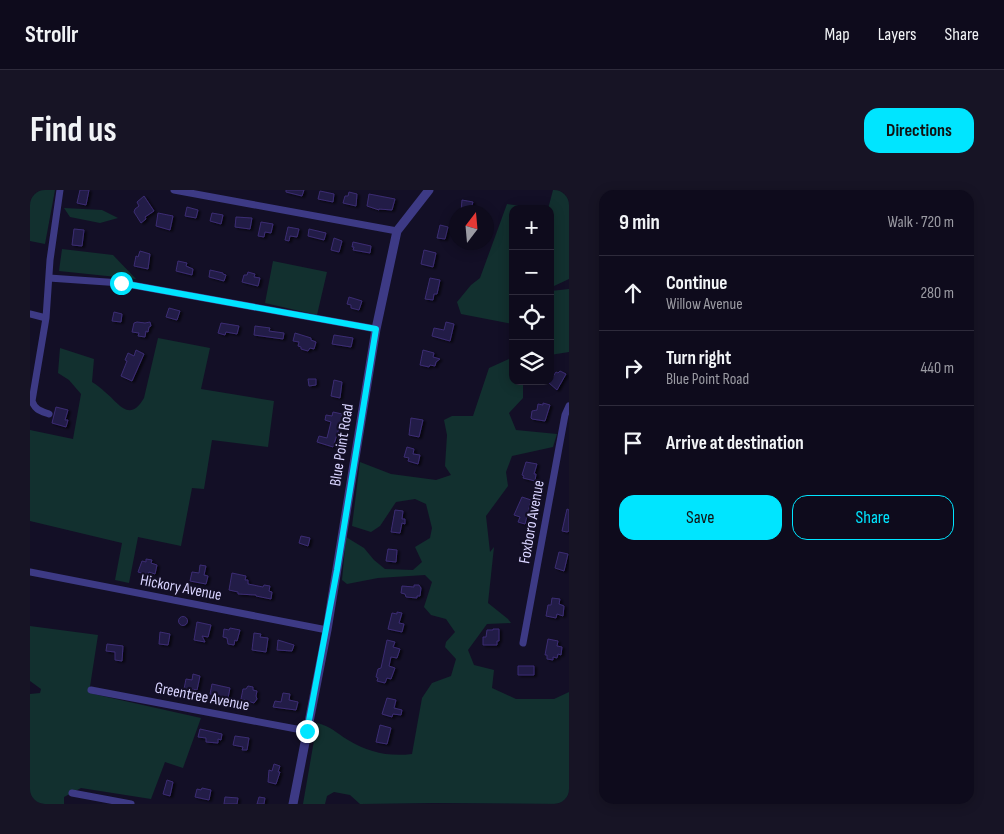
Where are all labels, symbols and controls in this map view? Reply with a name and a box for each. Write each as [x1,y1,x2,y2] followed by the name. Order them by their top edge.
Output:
[25,20,79,49] text: Strollr
[825,24,850,45] text: Map
[878,24,917,45] text: Layers
[945,24,979,45] text: Share
[864,108,974,153] button: Directions
[30,109,117,152] text: Find us
[449,205,494,250] north arrow
[509,205,554,385] map controls
[509,205,554,250] button: +
[619,210,660,235] text: 9 min
[888,213,954,232] text: Walk · 720 m
[509,250,554,295] button: −
[110,272,133,295] route start
[666,272,727,295] text: Continue
[619,279,647,307] icon: ahead
[920,284,954,303] text: 280 m
[509,295,554,340] button: locate
[666,295,743,314] text: Willow Avenue
[509,340,554,385] button: layers
[666,347,731,370] text: Turn right
[619,354,647,382] icon: right
[921,359,954,378] text: 440 m
[666,370,749,389] text: Blue Point Road
[326,402,358,488] street label: Blue Point Road
[619,429,647,457] icon: arrive
[666,432,804,455] text: Arrive at destination
[515,479,549,565] street label: Foxboro Avenue
[619,495,782,540] button: Save
[792,495,954,540] button: Share
[139,571,223,605] street label: Hickory Avenue
[153,679,251,715] street label: Greentree Avenue
[296,720,319,743] route end

